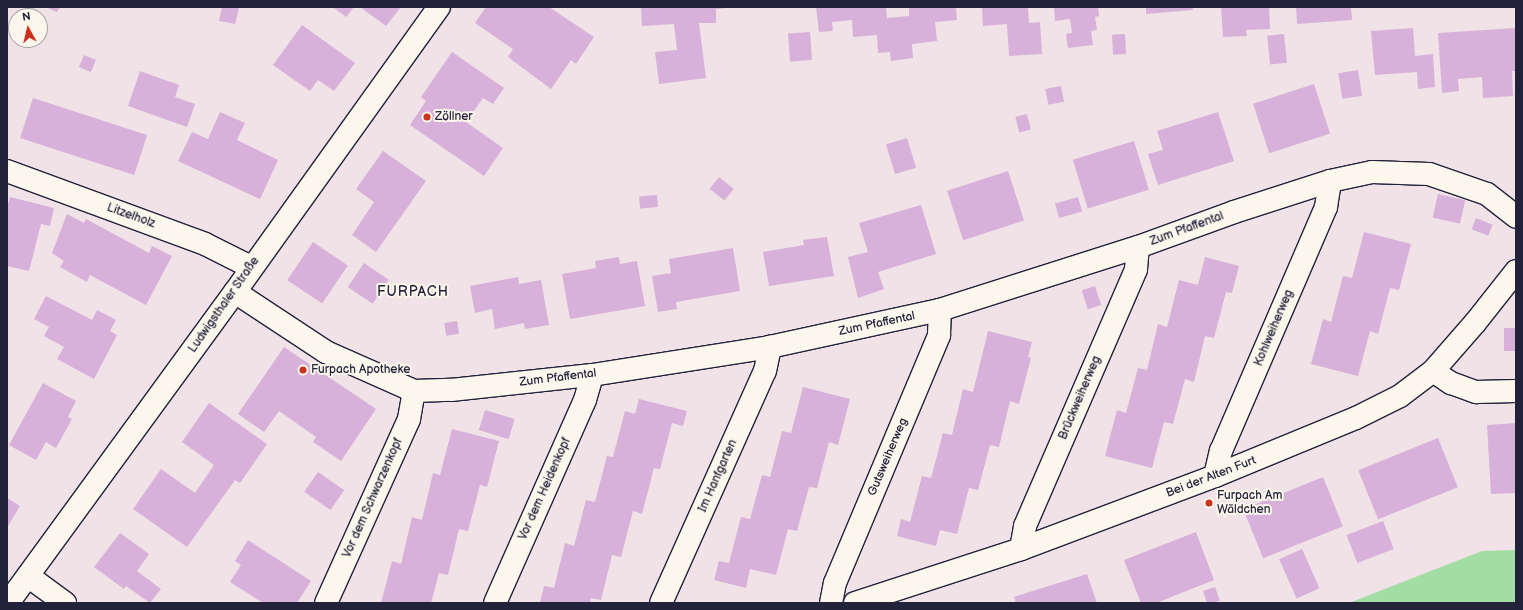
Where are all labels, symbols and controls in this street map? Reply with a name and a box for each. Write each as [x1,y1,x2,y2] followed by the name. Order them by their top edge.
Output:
[8,8,48,48] north arrow
[21,10,31,24] text: N
[435,110,473,124] place label: Zöllner
[422,112,432,122] marker: Zöllner
[105,201,157,231] street label: Litzelholz
[1148,209,1226,249] street label: Zum Pfaffental
[185,254,263,356] street label: Ludwigsthaler Straße
[377,284,449,300] district label: FURPACH
[1251,288,1297,368] street label: Kohlweiherweg
[838,309,916,339] street label: Zum Pfaffental
[1056,354,1104,442] street label: Brückweiherweg
[311,363,410,377] place label: Furpach Apotheke
[298,365,308,375] marker: Furpach Apotheke
[519,366,597,390] street label: Zum Pfaffental
[865,416,911,498] street label: Gutsweiherweg
[340,436,406,560] street label: Vor dem Schwarzenkopf
[516,436,574,542] street label: Vor dem Heidenkopf
[696,437,740,515] street label: Im Hanfgarten
[1164,453,1258,501] street label: Bei der Alten Furt
[1217,489,1282,517] place label: Furpach Am Wäldchen
[1204,498,1214,508] marker: Furpach Am Wäldchen

